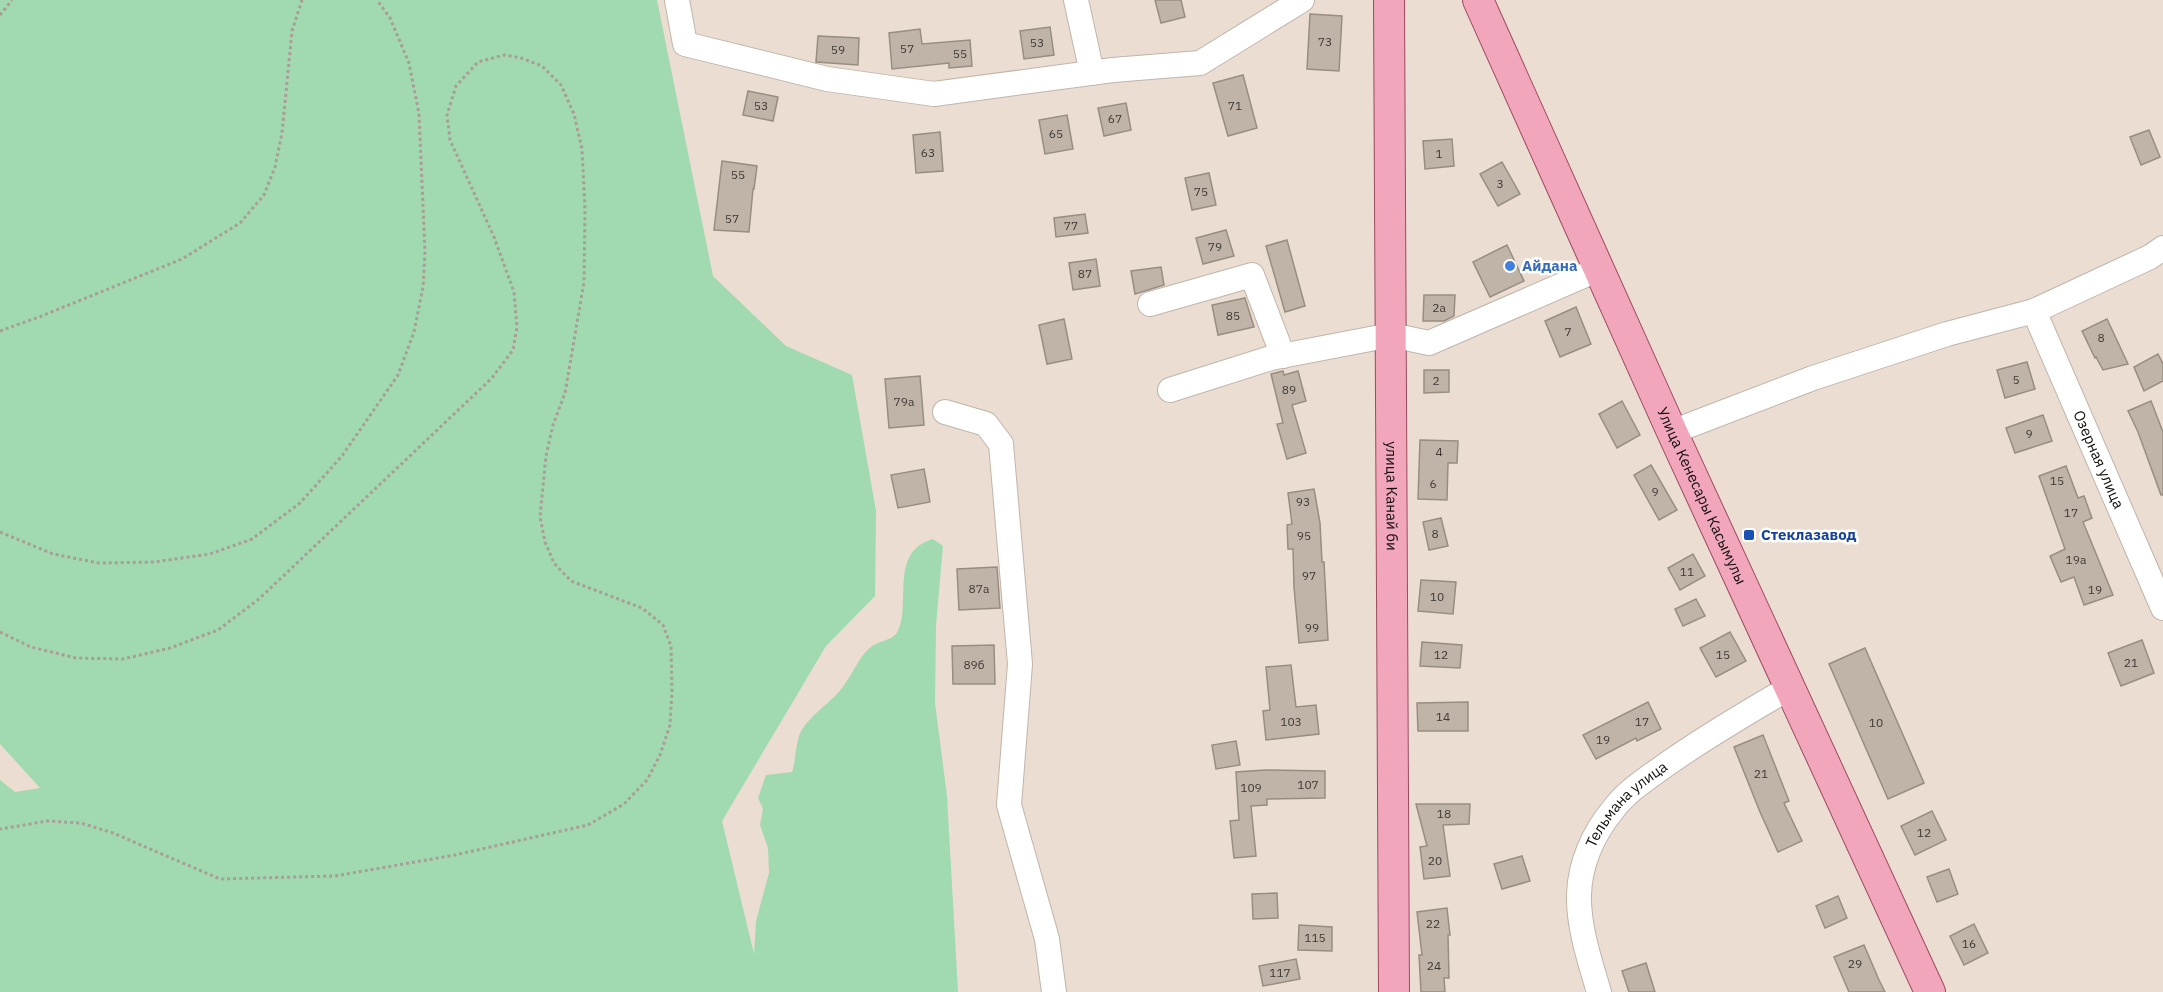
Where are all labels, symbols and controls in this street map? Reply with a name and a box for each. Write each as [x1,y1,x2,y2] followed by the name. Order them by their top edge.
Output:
[1318,34,1332,49] house number: 73
[1030,35,1044,50] house number: 53
[900,41,914,56] house number: 57
[831,42,845,57] house number: 59
[953,46,967,61] house number: 55
[754,98,768,113] house number: 53
[1228,98,1242,113] house number: 71
[1108,111,1122,126] house number: 67
[1049,126,1063,141] house number: 65
[921,145,935,160] house number: 63
[1435,146,1443,161] house number: 1
[731,167,745,182] house number: 55
[1496,176,1504,191] house number: 3
[1194,184,1208,199] house number: 75
[725,211,739,226] house number: 57
[1064,218,1078,233] house number: 77
[1208,239,1222,254] house number: 79
[1522,256,1578,275] place label: Айдана
[1503,259,1517,273] marker: Айдана
[1078,266,1092,281] house number: 87
[1432,300,1446,315] house number: 2а
[1226,308,1240,323] house number: 85
[1564,324,1572,339] house number: 7
[2097,330,2105,345] house number: 8
[2012,372,2020,387] house number: 5
[1432,373,1440,388] house number: 2
[1282,382,1296,397] house number: 89
[894,394,915,409] house number: 79а
[1653,404,1751,587] street label: Улица Кенесары Касымулы
[2069,407,2129,511] street label: Озерная улица
[2025,426,2033,441] house number: 9
[1382,441,1402,551] street label: улица Канай би
[1435,444,1443,459] house number: 4
[2050,473,2064,488] house number: 15
[1429,476,1437,491] house number: 6
[1651,484,1659,499] house number: 9
[1296,494,1310,509] house number: 93
[2064,505,2078,520] house number: 17
[1761,525,1857,544] place label: Стеклазавод
[1431,526,1439,541] house number: 8
[1297,528,1311,543] house number: 95
[1742,528,1756,542] marker: Стеклазавод
[2066,552,2087,567] house number: 19а
[1680,564,1694,579] house number: 11
[1302,568,1316,583] house number: 97
[969,581,990,596] house number: 87а
[2088,582,2102,597] house number: 19
[1430,589,1444,604] house number: 10
[1305,620,1319,635] house number: 99
[1434,647,1448,662] house number: 12
[1716,647,1730,662] house number: 15
[2124,655,2138,670] house number: 21
[963,657,985,672] house number: 89б
[1436,709,1450,724] house number: 14
[1280,714,1302,729] house number: 103
[1635,714,1649,729] house number: 17
[1869,715,1883,730] house number: 10
[1596,732,1610,747] house number: 19
[1581,757,1671,850] street label: Тельмана улица
[1754,766,1768,781] house number: 21
[1297,777,1319,792] house number: 107
[1240,780,1262,795] house number: 109
[1437,806,1451,821] house number: 18
[1917,825,1931,840] house number: 12
[1428,853,1442,868] house number: 20
[1426,916,1440,931] house number: 22
[1304,930,1326,945] house number: 115
[1962,936,1976,951] house number: 16
[1848,956,1862,971] house number: 29
[1427,958,1441,973] house number: 24
[1269,965,1291,980] house number: 117

